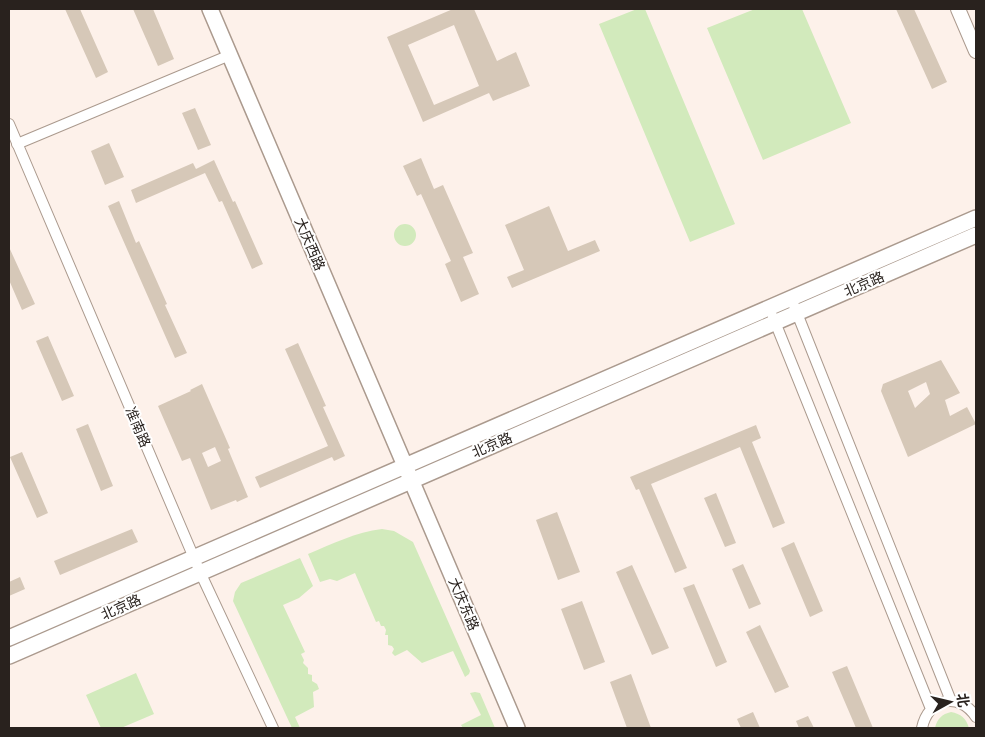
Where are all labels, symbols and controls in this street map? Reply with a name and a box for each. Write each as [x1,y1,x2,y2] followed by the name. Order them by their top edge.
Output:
[291,215,329,273] street label: 大庆西路
[841,268,887,300] street label: 北京路
[122,404,154,450] street label: 准南路
[469,429,515,461] street label: 北京路
[445,575,483,633] street label: 大庆东路
[98,590,144,624] street label: 北京路
[925,677,975,727] north arrow
[953,692,973,708] text: 北

